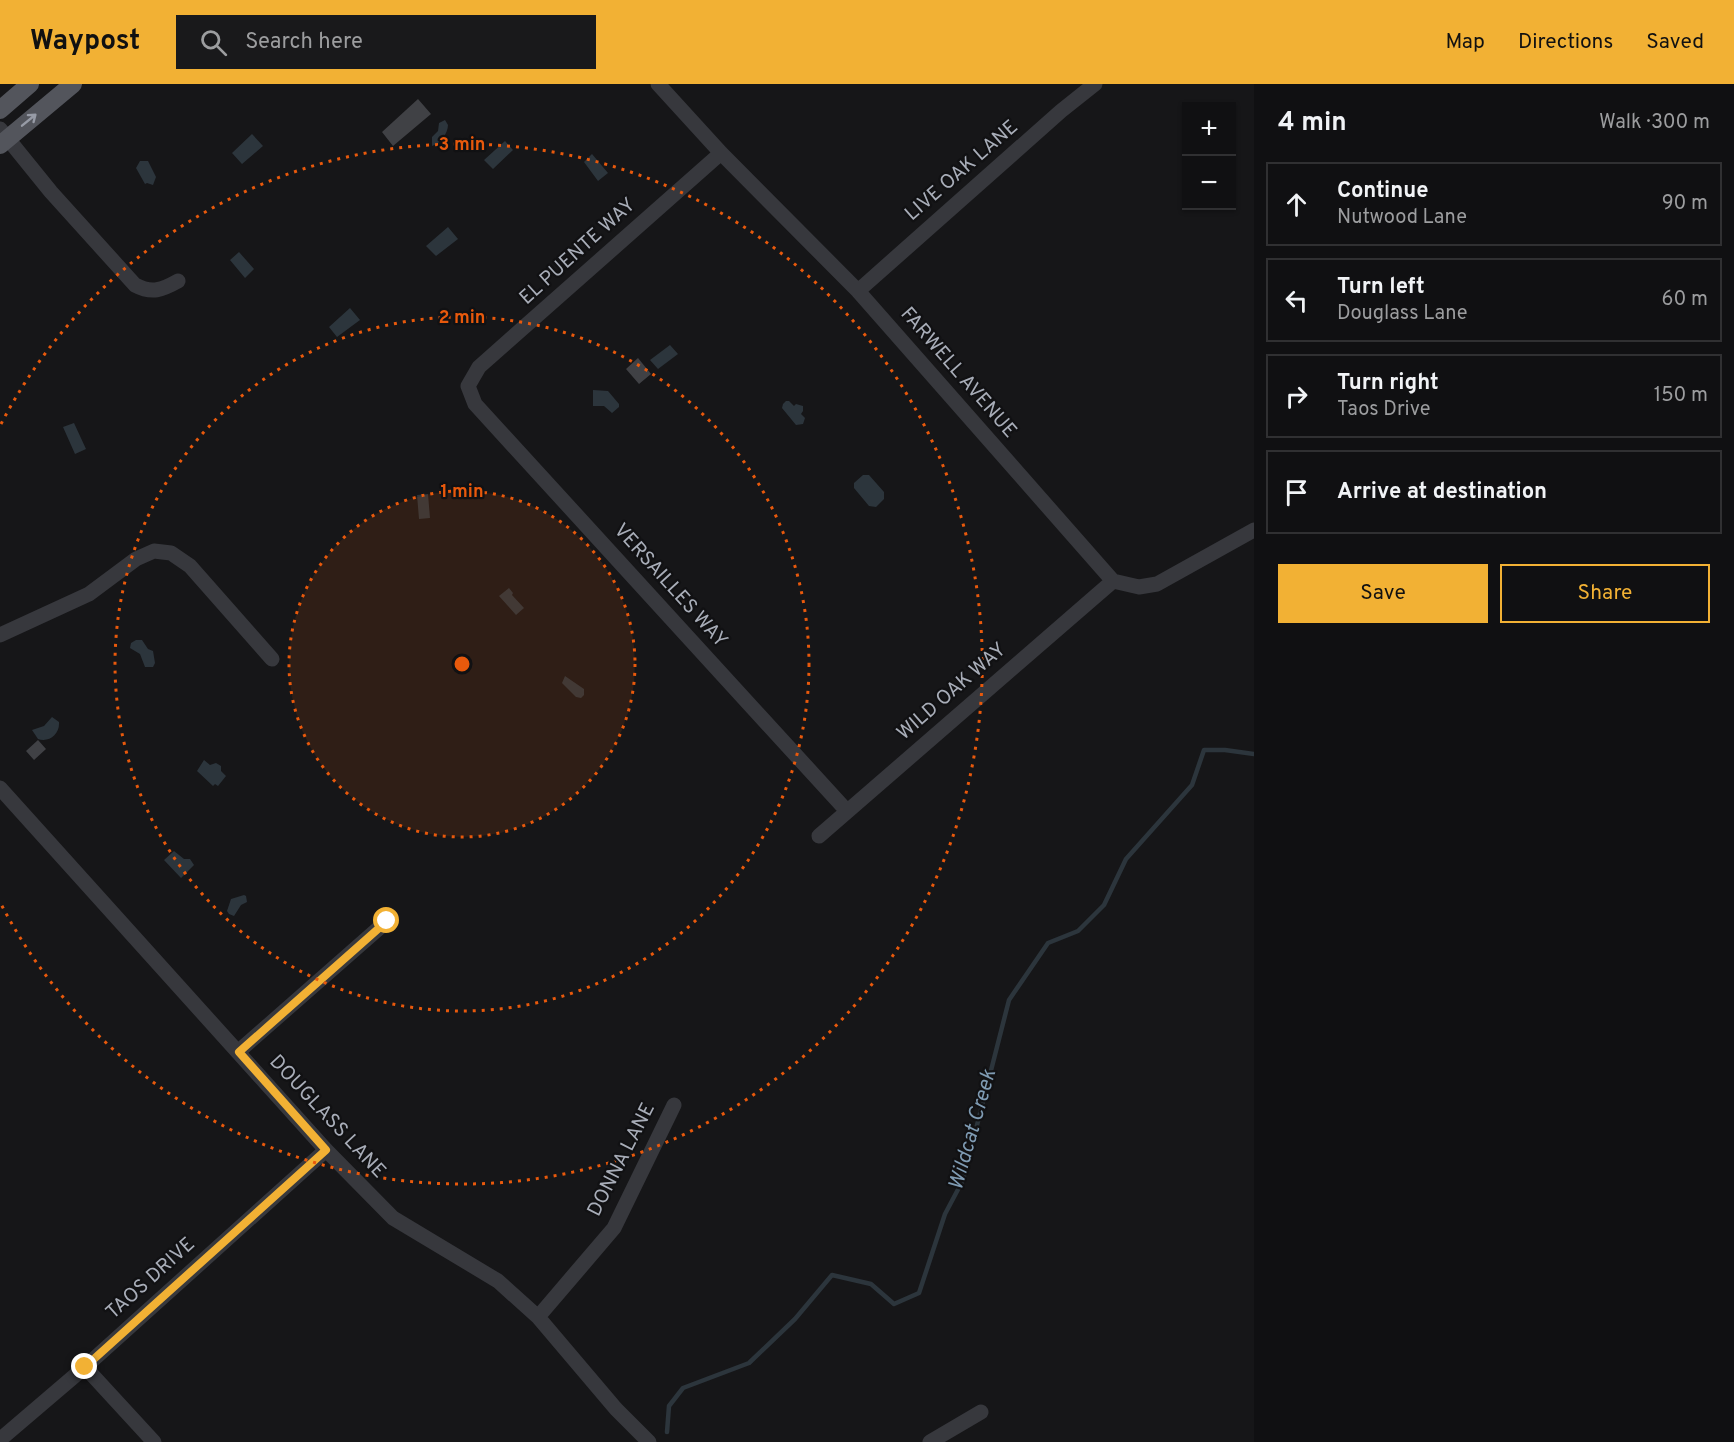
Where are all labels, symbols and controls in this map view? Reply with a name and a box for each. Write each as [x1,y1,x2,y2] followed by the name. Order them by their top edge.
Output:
[176,15,596,69] search box
[30,24,140,60] text: Waypost
[197,26,230,59] icon: search
[245,29,363,56] text: Search here
[1445,29,1485,56] text: Map
[1518,29,1613,56] text: Directions
[1646,29,1704,56] text: Saved
[1182,102,1236,210] map controls
[1182,102,1236,156] button: +
[1278,107,1347,140] text: 4 min
[1599,110,1710,136] text: Walk · 300 m
[21,114,37,127] one-way arrow
[900,115,1024,227] street label: LIVE OAK LANE
[439,134,485,157] text: 3 min
[1182,156,1236,210] button: −
[1337,178,1428,205] text: Continue
[1280,188,1313,221] icon: ahead
[1662,191,1708,217] text: 90 m
[514,193,642,311] street label: EL PUENTE WAY
[1337,205,1467,231] text: Nutwood Lane
[1337,274,1425,301] text: Turn left
[1280,284,1313,317] icon: left
[1662,287,1708,313] text: 60 m
[1337,301,1468,327] text: Douglass Lane
[894,302,1022,444] street label: FARWELL AVENUE
[438,307,486,330] text: 2 min
[1337,370,1439,397] text: Turn right
[1280,380,1313,413] icon: right
[1654,383,1708,409] text: 150 m
[1337,397,1431,423] text: Taos Drive
[1280,476,1313,509] icon: arrive
[1337,479,1547,506] text: Arrive at destination
[440,481,484,504] text: 1 min
[607,518,733,654] street label: VERSAILLES WAY
[1278,564,1488,623] button: Save
[1500,564,1710,623] button: Share
[892,637,1012,747] street label: WILD OAK WAY
[452,654,472,674] centre of rings
[373,907,399,933] route start
[263,1050,391,1184] street label: DOUGLASS LANE
[943,1066,1003,1193] water label: Wildcat Creek
[582,1099,662,1221] street label: DONNA LANE
[101,1232,201,1326] street label: TAOS DRIVE
[71,1353,97,1379] route end

